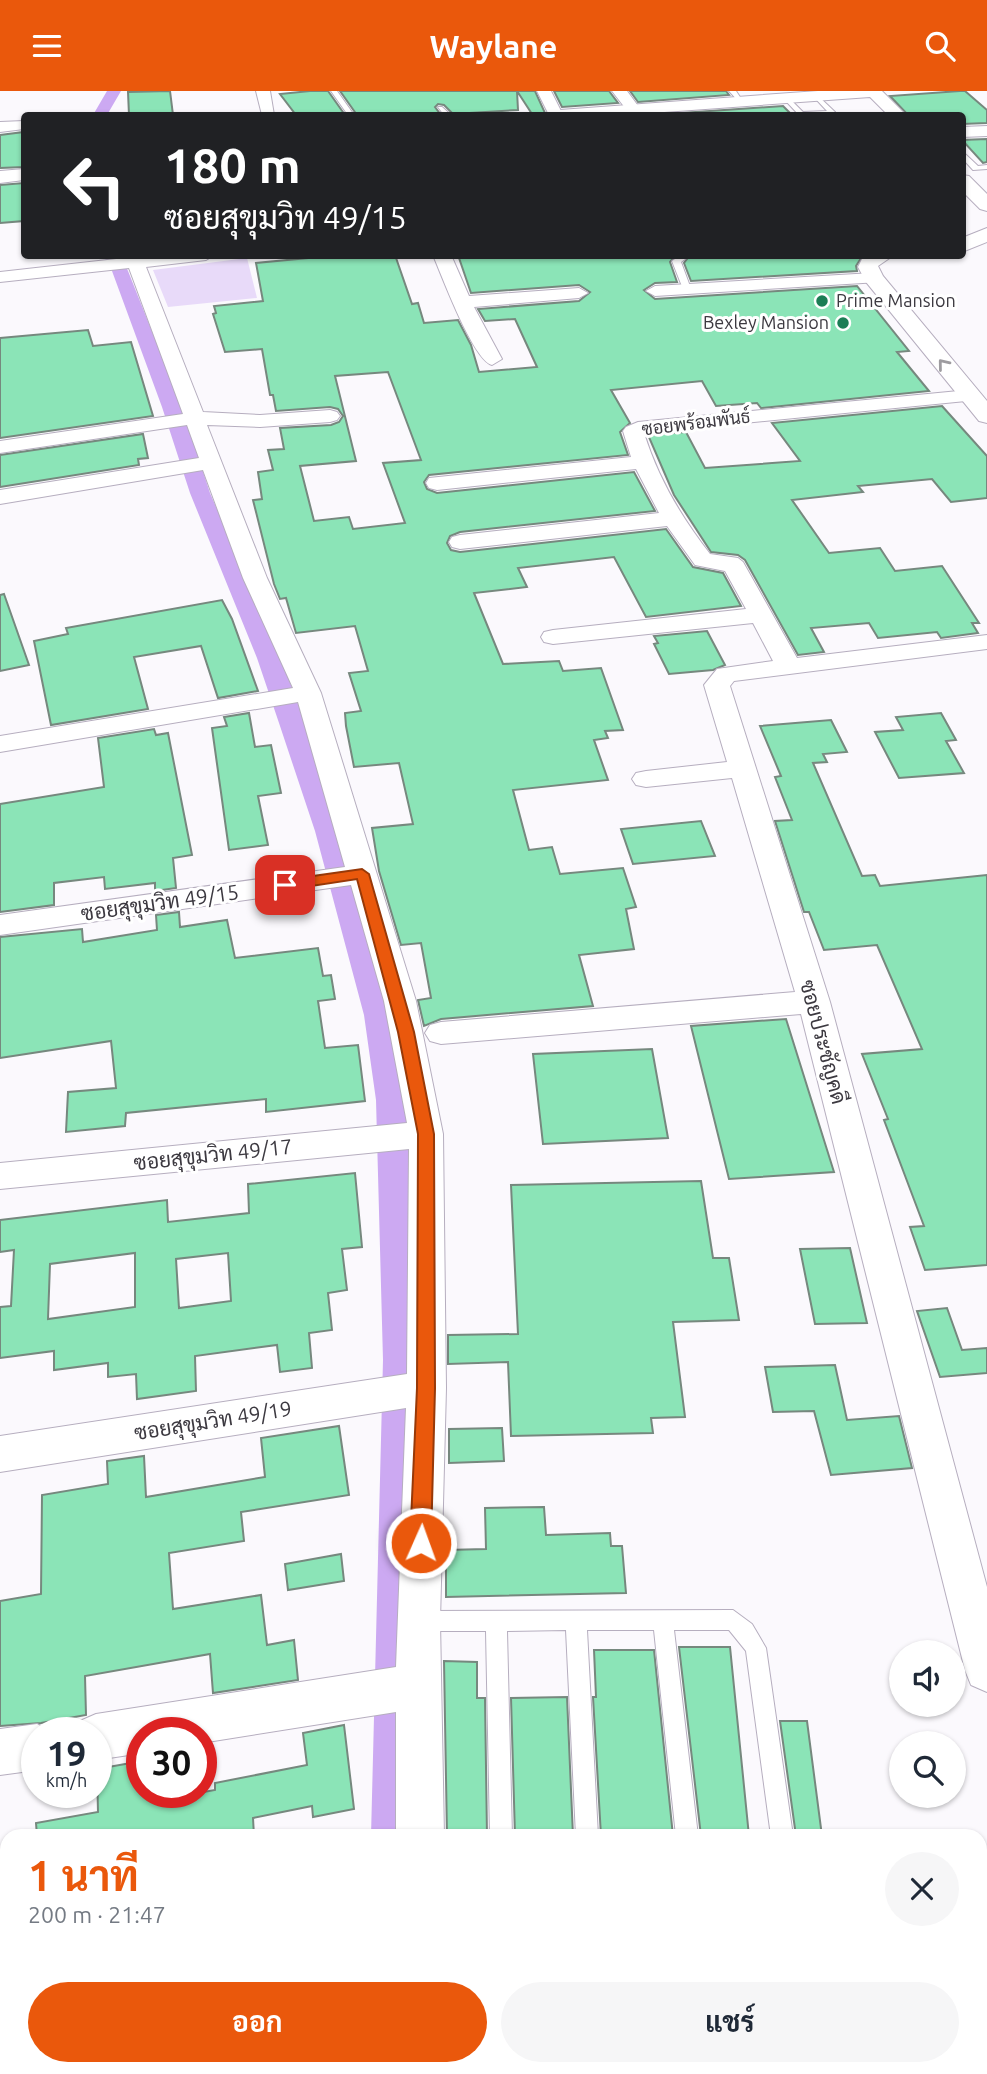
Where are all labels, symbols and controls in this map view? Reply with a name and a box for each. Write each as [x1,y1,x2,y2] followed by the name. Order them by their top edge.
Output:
[28,27,66,65] icon: menu
[921,27,959,65] icon: search
[430,28,557,64] text: Waylane
[164,137,301,192] text: 180 m
[49,140,140,231] icon: left
[164,199,407,235] text: ซอยสุขุมวิท 49/15
[836,290,956,310] place label: Prime Mansion
[814,293,830,309] marker: Prime Mansion
[703,312,829,332] place label: Bexley Mansion
[835,315,851,331] marker: Bexley Mansion
[939,359,951,372] one-way arrow
[640,403,752,439] street label: ซอยพร้อมพันธ์
[255,855,315,915] pin
[266,866,304,904] icon: arrive
[79,879,241,928] street label: ซอยสุขุมวิท 49/15
[795,977,852,1107] street label: ซอยประชัญคดี
[132,1134,294,1177] street label: ซอยสุขุมวิท 49/17
[132,1396,294,1447] street label: ซอยสุขุมวิท 49/19
[384,1506,458,1580] position arrow
[889,1640,966,1808] map controls
[889,1640,966,1717] button: sound
[126,1717,217,1808] speed limit sign: 30
[889,1731,966,1808] button: search
[47,1733,86,1773] text: 19
[46,1770,87,1790] text: km/h
[28,1852,139,1899] text: 1 นาที
[885,1852,959,1926] button: close
[28,1902,166,1927] text: 200 m · 21:47
[28,1982,487,2062] button: ออก
[501,1982,959,2062] button: แชร์

